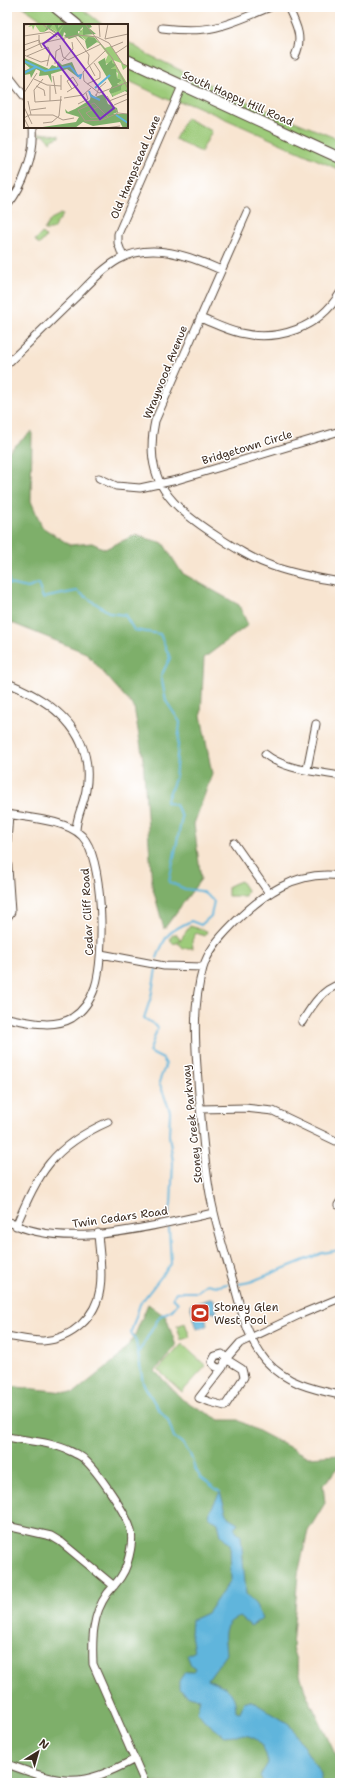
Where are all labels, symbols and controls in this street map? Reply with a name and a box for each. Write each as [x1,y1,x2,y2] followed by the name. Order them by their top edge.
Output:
[24,24,128,128] inset map
[180,67,296,130] street label: South Happy Hill Road
[107,113,164,221] street label: Old Hampstead Lane
[140,323,191,421] street label: Wraywood Avenue
[200,427,294,468] street label: Bridgetown Circle
[78,868,97,956] street label: Cedar Cliff Road
[179,1064,206,1184] street label: Stoney Creek Parkway
[71,1203,169,1232] street label: Twin Cedars Road
[214,1300,279,1328] place label: Stoney Glen West Pool
[189,1302,211,1324] sports icon: Stoney Glen West Pool
[18,1732,58,1772] north arrow
[36,1736,52,1753] text: N

